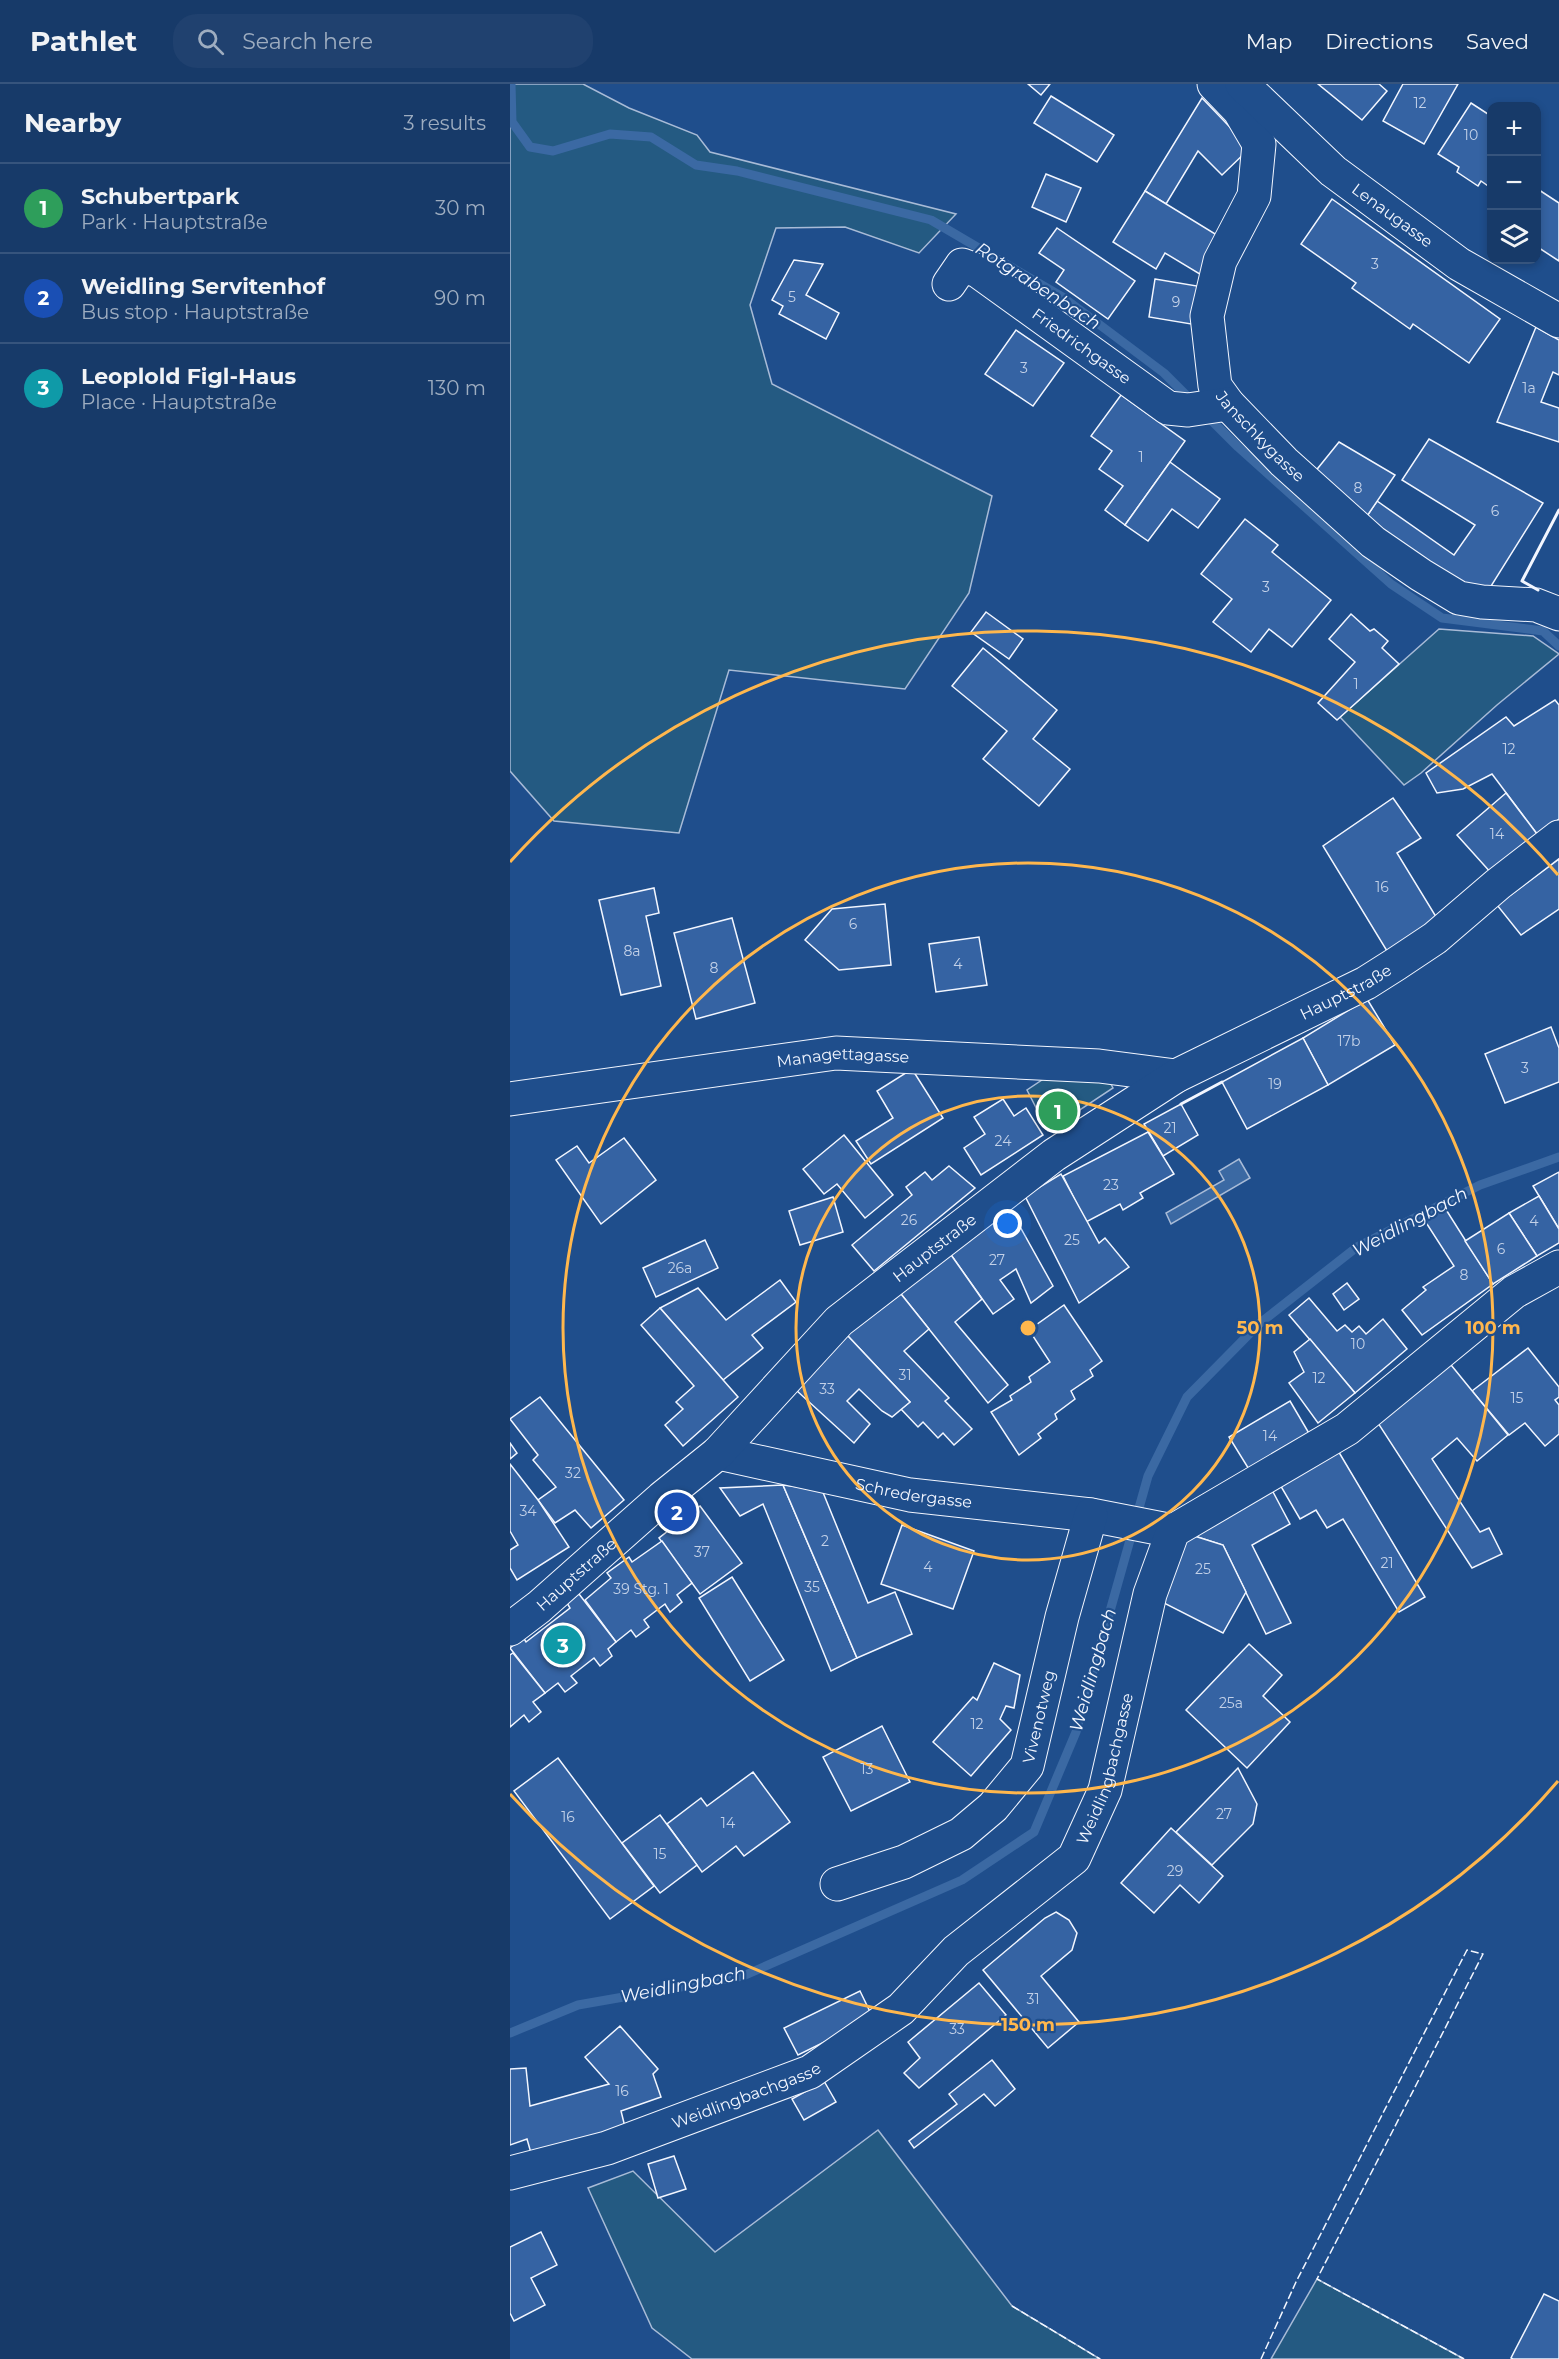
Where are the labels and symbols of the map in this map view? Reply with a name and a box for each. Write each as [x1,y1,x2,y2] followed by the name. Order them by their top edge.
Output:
[1413,94,1427,112] house number: 12
[1464,126,1478,144] house number: 10
[1348,179,1437,251] street label: Lenaugasse
[971,237,1105,335] water label: Rotgrabenbach
[1371,255,1379,273] house number: 3
[788,288,796,306] house number: 5
[1172,293,1180,311] house number: 9
[1029,304,1135,388] street label: Friedrichgasse
[1020,359,1028,377] house number: 3
[1522,379,1536,397] house number: 1a
[1212,386,1309,486] street label: Janschkygasse
[1138,448,1144,466] house number: 1
[1354,479,1363,497] house number: 8
[1491,502,1500,520] house number: 6
[1262,578,1270,596] house number: 3
[1353,675,1359,693] house number: 1
[1502,740,1516,758] house number: 12
[1490,825,1505,843] house number: 14
[1375,878,1389,896] house number: 16
[849,915,858,933] house number: 6
[623,942,641,960] house number: 8a
[953,955,963,973] house number: 4
[710,959,719,977] house number: 8
[1297,960,1395,1023] street label: Hauptstraße
[1338,1032,1360,1050] house number: 17b
[775,1043,910,1071] street label: Managettagasse
[1521,1059,1529,1077] house number: 3
[1268,1075,1282,1093] house number: 19
[1038,1088,1078,1134] pin: 1
[1163,1119,1177,1137] house number: 21
[995,1132,1012,1150] house number: 24
[1103,1176,1119,1194] house number: 23
[1349,1182,1471,1262] water label: Weidlingbach
[889,1209,980,1286] street label: Hauptstraße
[993,1209,1022,1238] your location
[901,1211,918,1229] house number: 26
[1529,1212,1539,1230] house number: 4
[1064,1231,1080,1249] house number: 25
[1497,1240,1506,1258] house number: 6
[989,1251,1005,1269] house number: 27
[668,1259,692,1277] house number: 26a
[1460,1266,1469,1284] house number: 8
[1237,1317,1283,1339] text: 50 m
[1465,1317,1521,1339] text: 100 m
[1018,1318,1038,1338] centre of rings
[1351,1335,1365,1353] house number: 10
[899,1366,911,1384] house number: 31
[1312,1369,1326,1387] house number: 12
[819,1380,835,1398] house number: 33
[1511,1389,1524,1407] house number: 15
[1263,1427,1278,1445] house number: 14
[565,1464,581,1482] house number: 32
[854,1474,973,1511] street label: Schredergasse
[658,1490,696,1534] pin: 2
[519,1502,537,1520] house number: 34
[821,1532,829,1550] house number: 2
[532,1534,620,1615] street label: Hauptstraße
[694,1543,710,1561] house number: 37
[1380,1554,1394,1572] house number: 21
[923,1558,933,1576] house number: 4
[1195,1560,1211,1578] house number: 25
[804,1578,820,1596] house number: 35
[613,1580,669,1598] house number: 39 Stg. 1
[1065,1606,1121,1734] water label: Weidlingbach
[544,1622,582,1668] pin: 3
[1019,1668,1059,1765] street label: Vivenotweg
[1072,1691,1137,1847] street label: Weidlingbachgasse
[1219,1694,1243,1712] house number: 25a
[970,1715,984,1733] house number: 12
[861,1760,874,1778] house number: 13
[1216,1805,1232,1823] house number: 27
[561,1808,575,1826] house number: 16
[721,1814,736,1832] house number: 14
[654,1845,667,1863] house number: 15
[1167,1862,1183,1880] house number: 29
[618,1962,748,2008] water label: Weidlingbach
[1027,1990,1039,2008] house number: 31
[1001,2014,1055,2036] text: 150 m
[949,2020,965,2038] house number: 33
[669,2058,824,2132] street label: Weidlingbachgasse
[615,2082,629,2100] house number: 16

